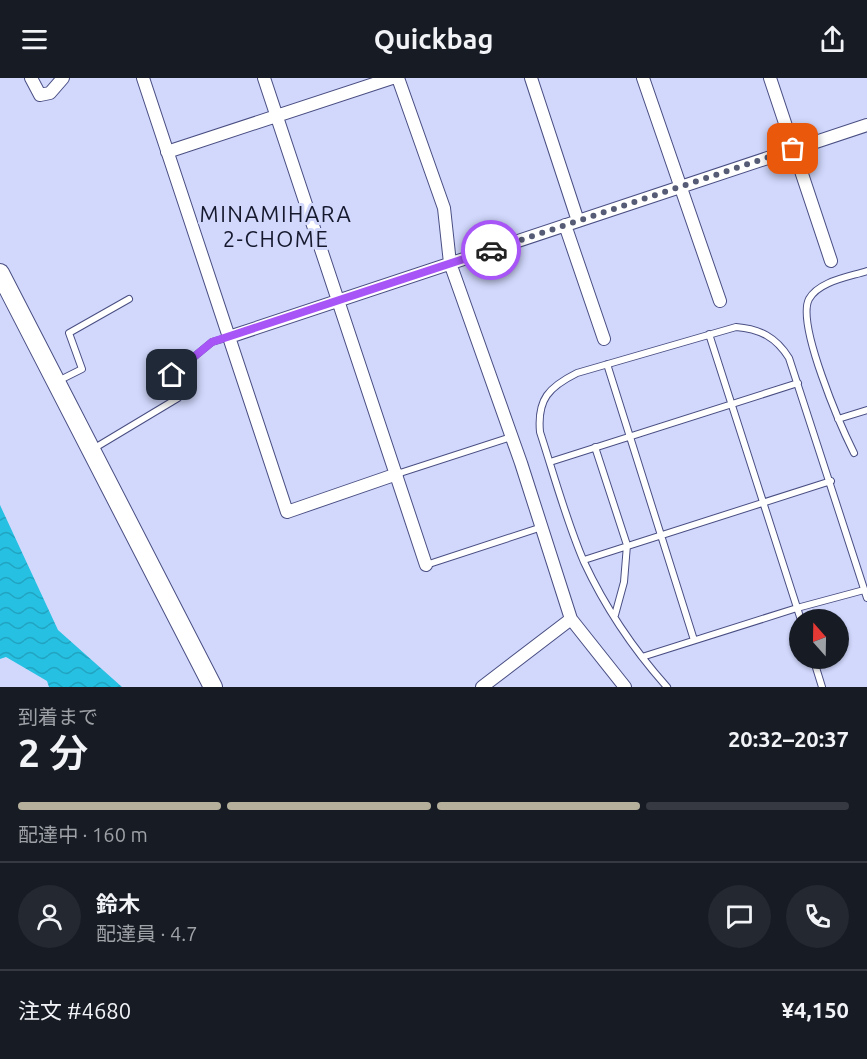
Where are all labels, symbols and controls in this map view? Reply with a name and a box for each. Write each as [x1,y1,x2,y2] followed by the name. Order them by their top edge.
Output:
[18,23,51,56] icon: menu
[816,23,849,56] icon: share
[374,24,493,54] text: Quickbag
[767,123,818,174] pin
[776,132,809,165] icon: bag
[200,201,352,251] district label: MINAMIHARA 2-CHOME
[461,220,521,280] courier
[475,234,508,267] icon: car
[146,349,197,400] pin
[155,358,188,391] icon: home
[789,609,849,669] north arrow
[789,609,849,669] map controls
[18,705,98,728] text: 到着まで
[728,726,849,751] text: 20:32–20:37
[18,731,88,774] text: 2 分
[18,823,148,846] text: 配達中 · 160 m
[18,885,81,948] button: person
[708,885,771,948] button: chat
[786,885,849,948] button: phone
[96,891,140,916] text: 鈴木
[96,922,198,945] text: 配達員 · 4.7
[782,997,849,1022] text: ¥4,150
[18,998,131,1023] text: 注文 #4680

